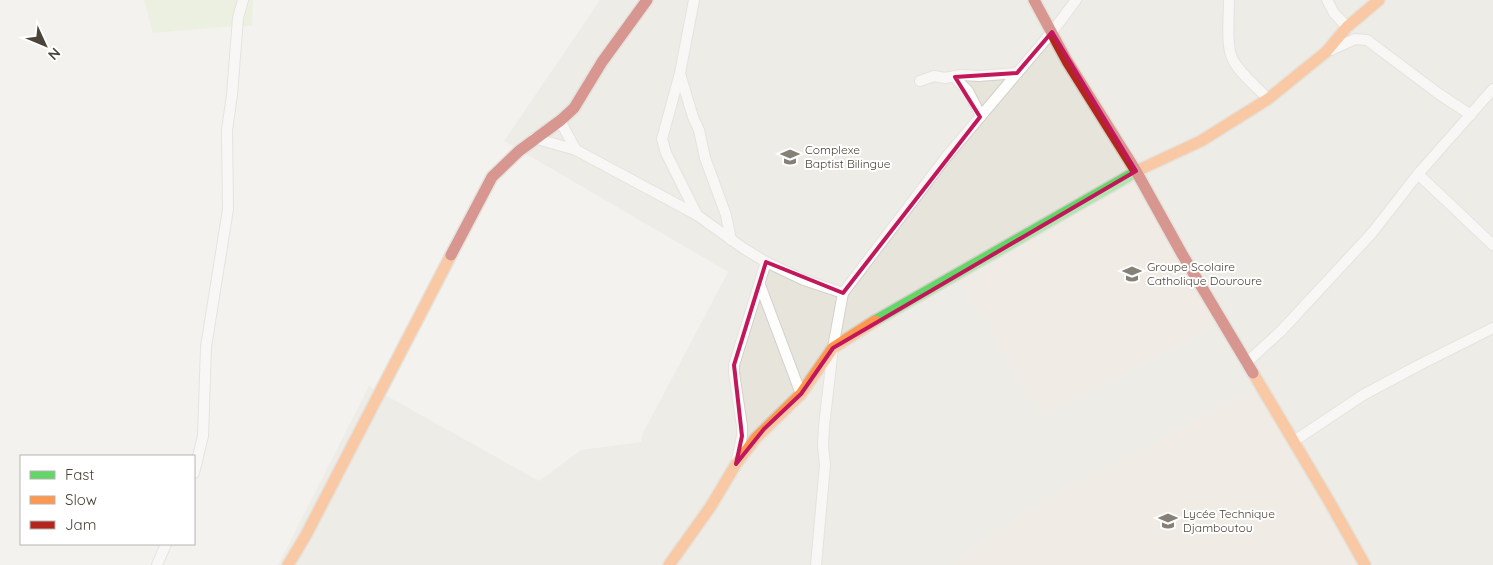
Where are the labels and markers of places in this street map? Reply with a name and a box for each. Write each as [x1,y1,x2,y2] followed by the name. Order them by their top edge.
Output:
[805,142,891,171] place label: Complexe Baptist Bilingue
[779,146,801,168] school or university icon: Complexe Baptist Bilingue
[1147,259,1262,288] place label: Groupe Scolaire Catholique Douroure
[1121,263,1143,285] school or university icon: Groupe Scolaire Catholique Douroure
[1183,506,1275,535] place label: Lycée Technique Djamboutou
[1157,510,1179,532] school or university icon: Lycée Technique Djamboutou

